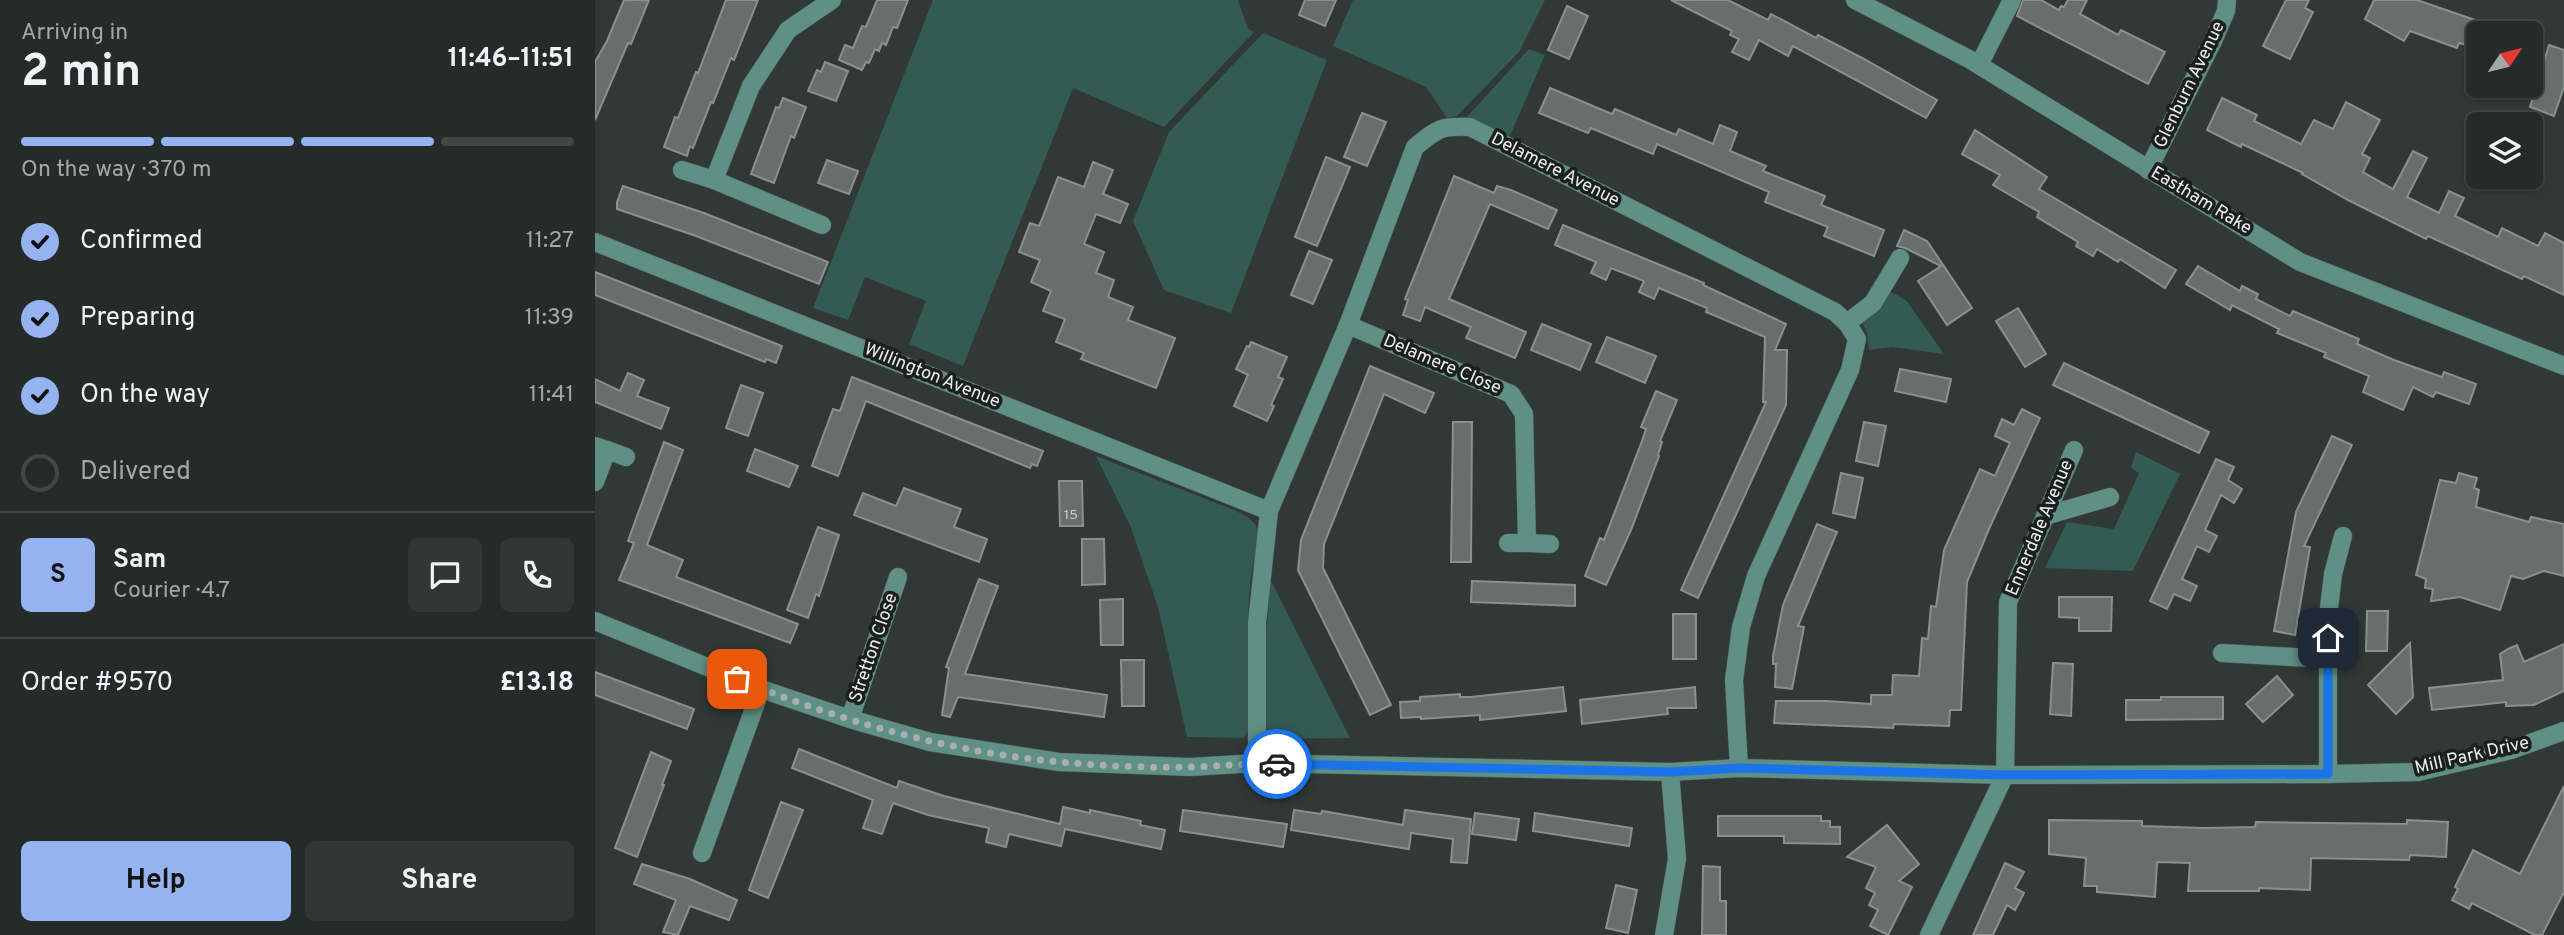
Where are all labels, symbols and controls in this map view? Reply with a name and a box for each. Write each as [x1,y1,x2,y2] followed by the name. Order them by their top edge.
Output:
[2149,18,2231,152] street label: Glenburn Avenue
[21,19,128,48] text: Arriving in
[2466,21,2543,98] north arrow
[2466,21,2543,189] map controls
[448,43,574,76] text: 11:46–11:51
[21,44,141,103] text: 2 min
[2466,112,2543,189] button: layers
[1487,128,1623,212] street label: Delamere Avenue
[21,156,211,185] text: On the way · 370 m
[2146,162,2256,240] street label: Eastham Rake
[21,223,59,261] icon: check
[80,225,203,258] text: Confirmed
[526,227,574,256] text: 11:27
[21,300,59,338] icon: check
[80,302,195,335] text: Preparing
[525,304,574,333] text: 11:39
[1379,330,1505,400] street label: Delamere Close
[861,338,1003,414] street label: Willington Avenue
[21,377,59,415] icon: check
[80,379,210,412] text: On the way
[529,381,574,410] text: 11:41
[80,456,191,489] text: Delivered
[2001,457,2079,599] street label: Ennerdale Avenue
[1064,507,1078,524] house number: 15
[408,538,482,612] button: chat
[500,538,574,612] button: phone
[113,544,166,577] text: Sam
[50,559,66,592] text: S
[113,577,230,606] text: Courier · 4.7
[845,590,903,706] street label: Stretton Close
[2298,608,2358,668] pin
[2309,619,2347,657] icon: home
[707,649,767,709] pin
[718,660,756,698] icon: bag
[21,667,173,700] text: Order #9570
[500,667,574,700] text: £13.18
[1242,729,1312,799] courier
[2413,732,2531,780] street label: Mill Park Drive
[1258,745,1296,783] icon: car
[21,841,291,921] button: Help
[305,841,574,921] button: Share

